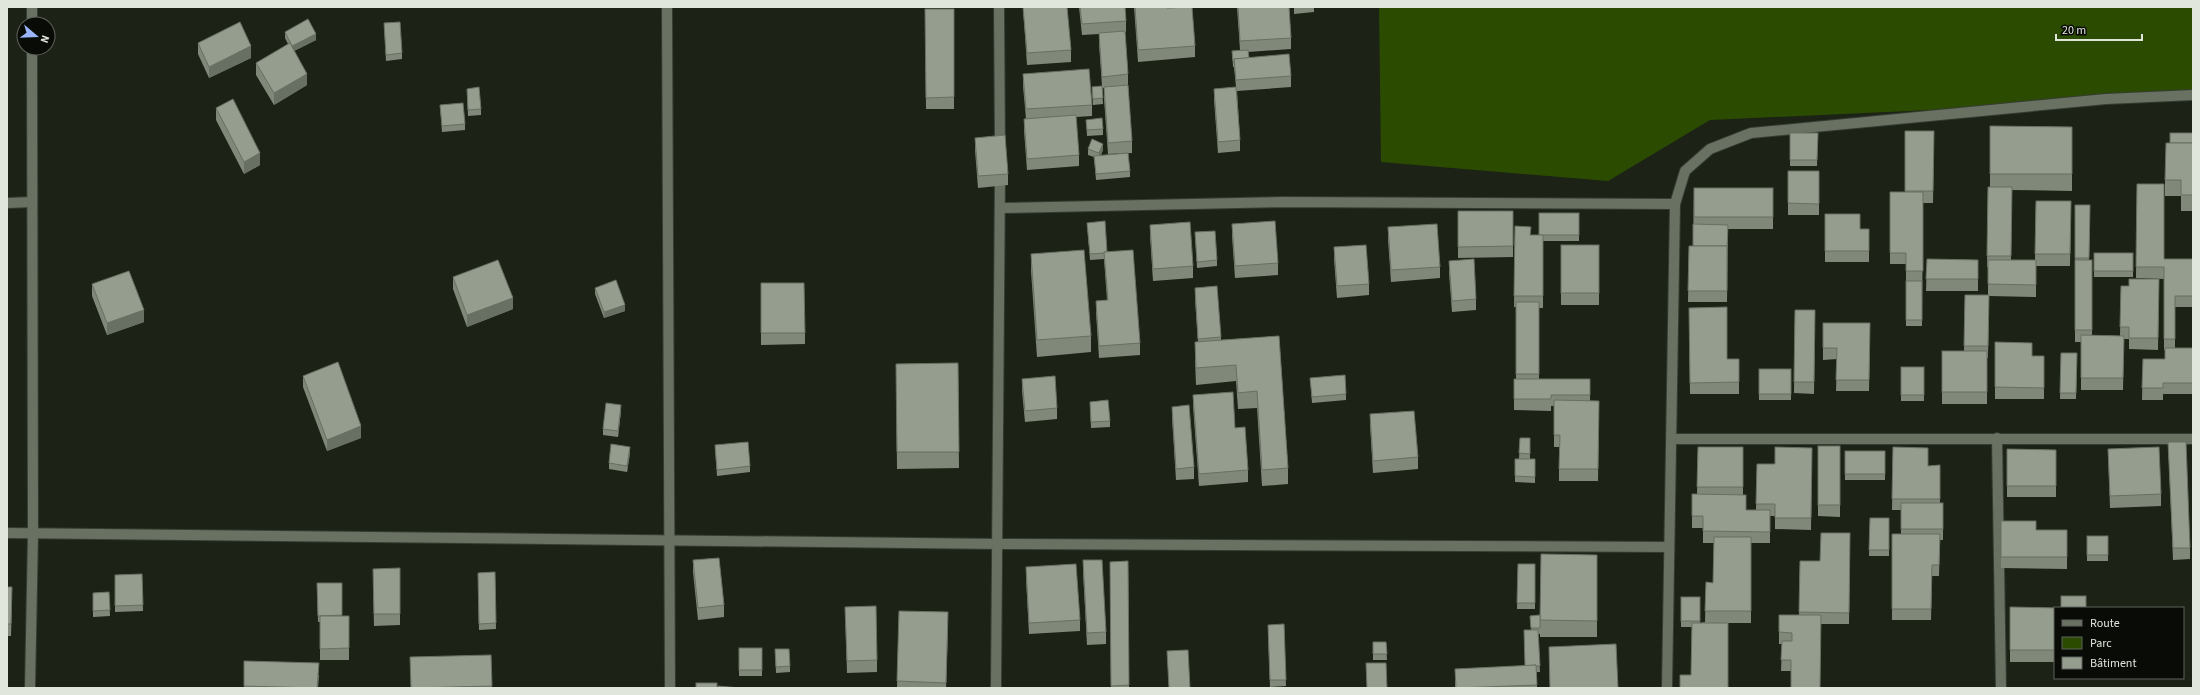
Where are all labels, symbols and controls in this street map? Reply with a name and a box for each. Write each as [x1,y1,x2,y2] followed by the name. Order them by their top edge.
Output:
[16,16,56,56] north arrow
[2056,16,2142,42] scale bar
[2062,22,2086,39] text: 20 m
[37,33,53,45] text: N
[2054,607,2184,679] legend
[2090,615,2120,632] text: Route
[2090,635,2112,652] text: Parc
[2090,655,2136,672] text: Bâtiment

